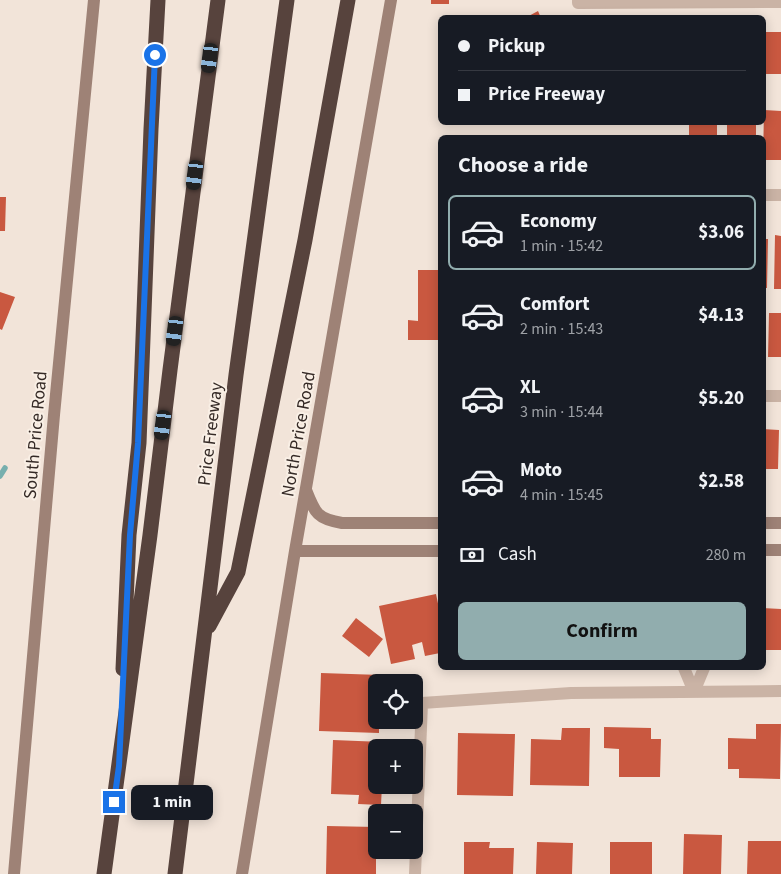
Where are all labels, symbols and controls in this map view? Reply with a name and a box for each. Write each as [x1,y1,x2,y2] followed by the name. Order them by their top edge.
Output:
[488,33,545,60] text: Pickup
[200,42,219,74] car
[144,44,166,66] route start
[488,81,605,108] text: Price Freeway
[458,149,588,181] text: Choose a ride
[185,159,204,191] car
[520,208,597,235] text: Economy
[460,210,505,255] icon: car
[698,219,744,246] text: $3.06
[520,235,603,257] text: 1 min · 15:42
[520,291,590,318] text: Comfort
[460,293,505,338] icon: car
[698,302,744,329] text: $4.13
[165,315,184,347] car
[520,318,603,340] text: 2 min · 15:43
[275,369,322,499] street label: North Price Road
[17,370,54,500] street label: South Price Road
[520,374,541,401] text: XL
[460,376,505,421] icon: car
[192,380,229,487] street label: Price Freeway
[698,385,744,412] text: $5.20
[520,401,603,423] text: 3 min · 15:44
[153,409,172,441] car
[520,457,562,484] text: Moto
[460,459,505,504] icon: car
[698,468,744,495] text: $2.58
[520,484,603,506] text: 4 min · 15:45
[458,541,486,569] icon: cash
[498,541,537,568] text: Cash
[706,544,746,566] text: 280 m
[458,602,746,660] button: Confirm
[368,674,423,859] map controls
[368,674,423,729] button: locate
[368,739,423,794] button: +
[132,784,214,820] callout: 1 min
[103,791,125,813] route end
[153,791,191,813] text: 1 min
[368,804,423,859] button: −

